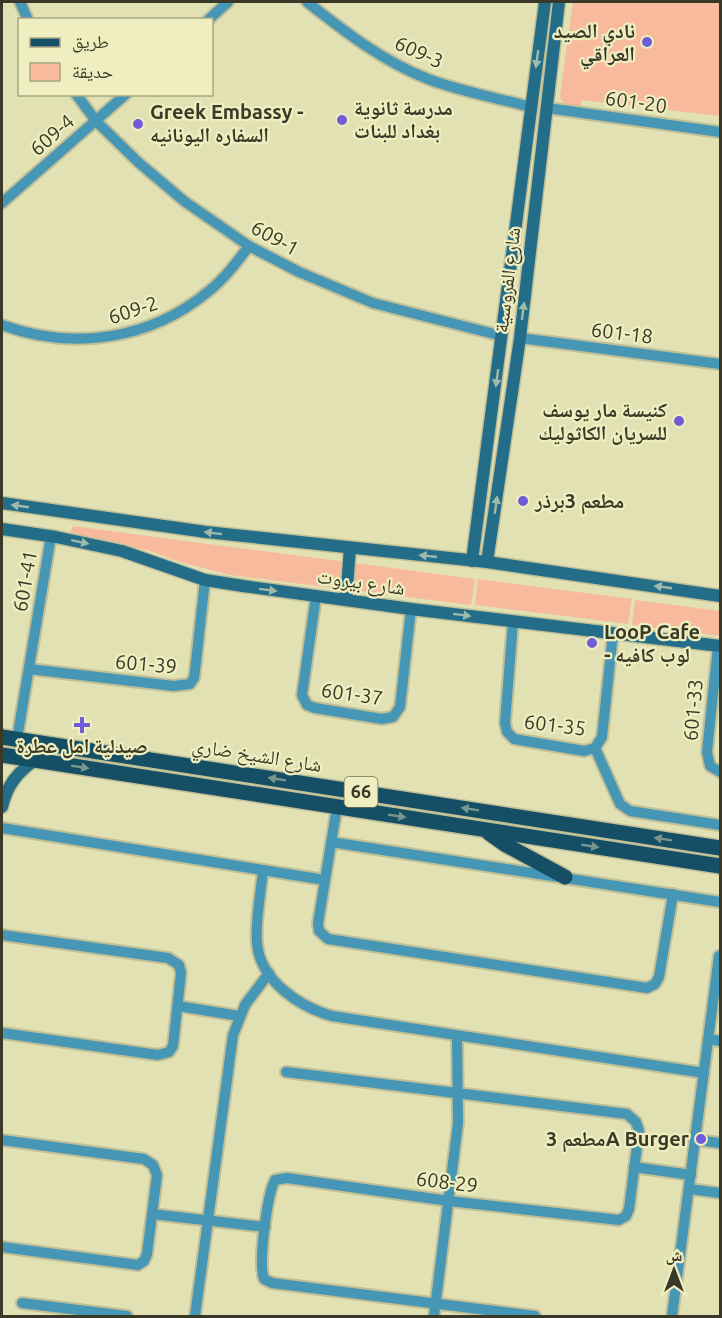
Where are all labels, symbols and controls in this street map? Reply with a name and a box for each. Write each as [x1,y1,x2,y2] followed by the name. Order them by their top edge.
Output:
[18,18,213,96] legend
[554,19,635,70] place label: نادي الصيد العراقي
[72,31,109,53] text: طريق
[391,31,447,72] street label: 609-3
[640,35,654,49] marker: نادي الصيد العراقي
[532,50,542,69] one-way arrow
[72,61,113,82] text: حديقة
[604,86,668,117] street label: 601-20
[354,96,453,143] place label: مدرسة ثانوية بغداد للبنات
[150,100,304,147] place label: Greek Embassy - السفاره اليونانيه
[25,109,78,160] street label: 609-4
[335,113,349,127] marker: مدرسة ثانوية بغداد للبنات
[131,117,145,131] marker: Greek Embassy - السفاره اليونانيه
[247,215,303,260] street label: 609-1
[489,226,526,334] street label: شارع الفروسية
[105,291,161,328] street label: 609-2
[518,302,528,321] one-way arrow
[590,317,654,348] street label: 601-18
[492,369,501,388] one-way arrow
[538,398,667,445] place label: كنيسة مار يوسف للسريان الكاثوليك
[672,414,686,428] marker: كنيسة مار يوسف للسريان الكاثوليك
[534,489,624,515] place label: مطعم 3برذر
[516,494,530,508] marker: مطعم 3برذر
[491,495,500,514] one-way arrow
[10,501,29,510] one-way arrow
[203,528,222,537] one-way arrow
[71,538,90,547] one-way arrow
[8,548,41,614] street label: 601-41
[418,551,437,561] one-way arrow
[316,564,406,601] street label: شارع بيروت
[653,583,672,592] one-way arrow
[259,585,278,594] one-way arrow
[452,610,471,620] one-way arrow
[604,620,700,667] place label: LooP Cafe - لوب كافيه
[585,636,599,650] marker: LooP Cafe - لوب كافيه
[114,649,178,678] street label: 601-39
[320,678,384,709] street label: 601-37
[678,678,707,742] street label: 601-33
[523,709,587,740] street label: 601-35
[75,718,89,732] marker: صيدلية امل عطرة
[190,733,323,781] street label: شارع الشيخ ضاري
[16,734,148,759] place label: صيدلية امل عطرة
[71,763,90,772] one-way arrow
[268,775,287,784] one-way arrow
[344,777,378,807] road number: 66
[460,804,479,813] one-way arrow
[388,812,407,821] one-way arrow
[653,834,672,843] one-way arrow
[581,841,600,850] one-way arrow
[546,1127,690,1153] place label: مطعم 3A Burger
[694,1132,708,1146] marker: مطعم 3A Burger
[415,1166,479,1197] street label: 608-29
[644,1240,704,1300] north arrow
[666,1246,683,1265] text: ش

